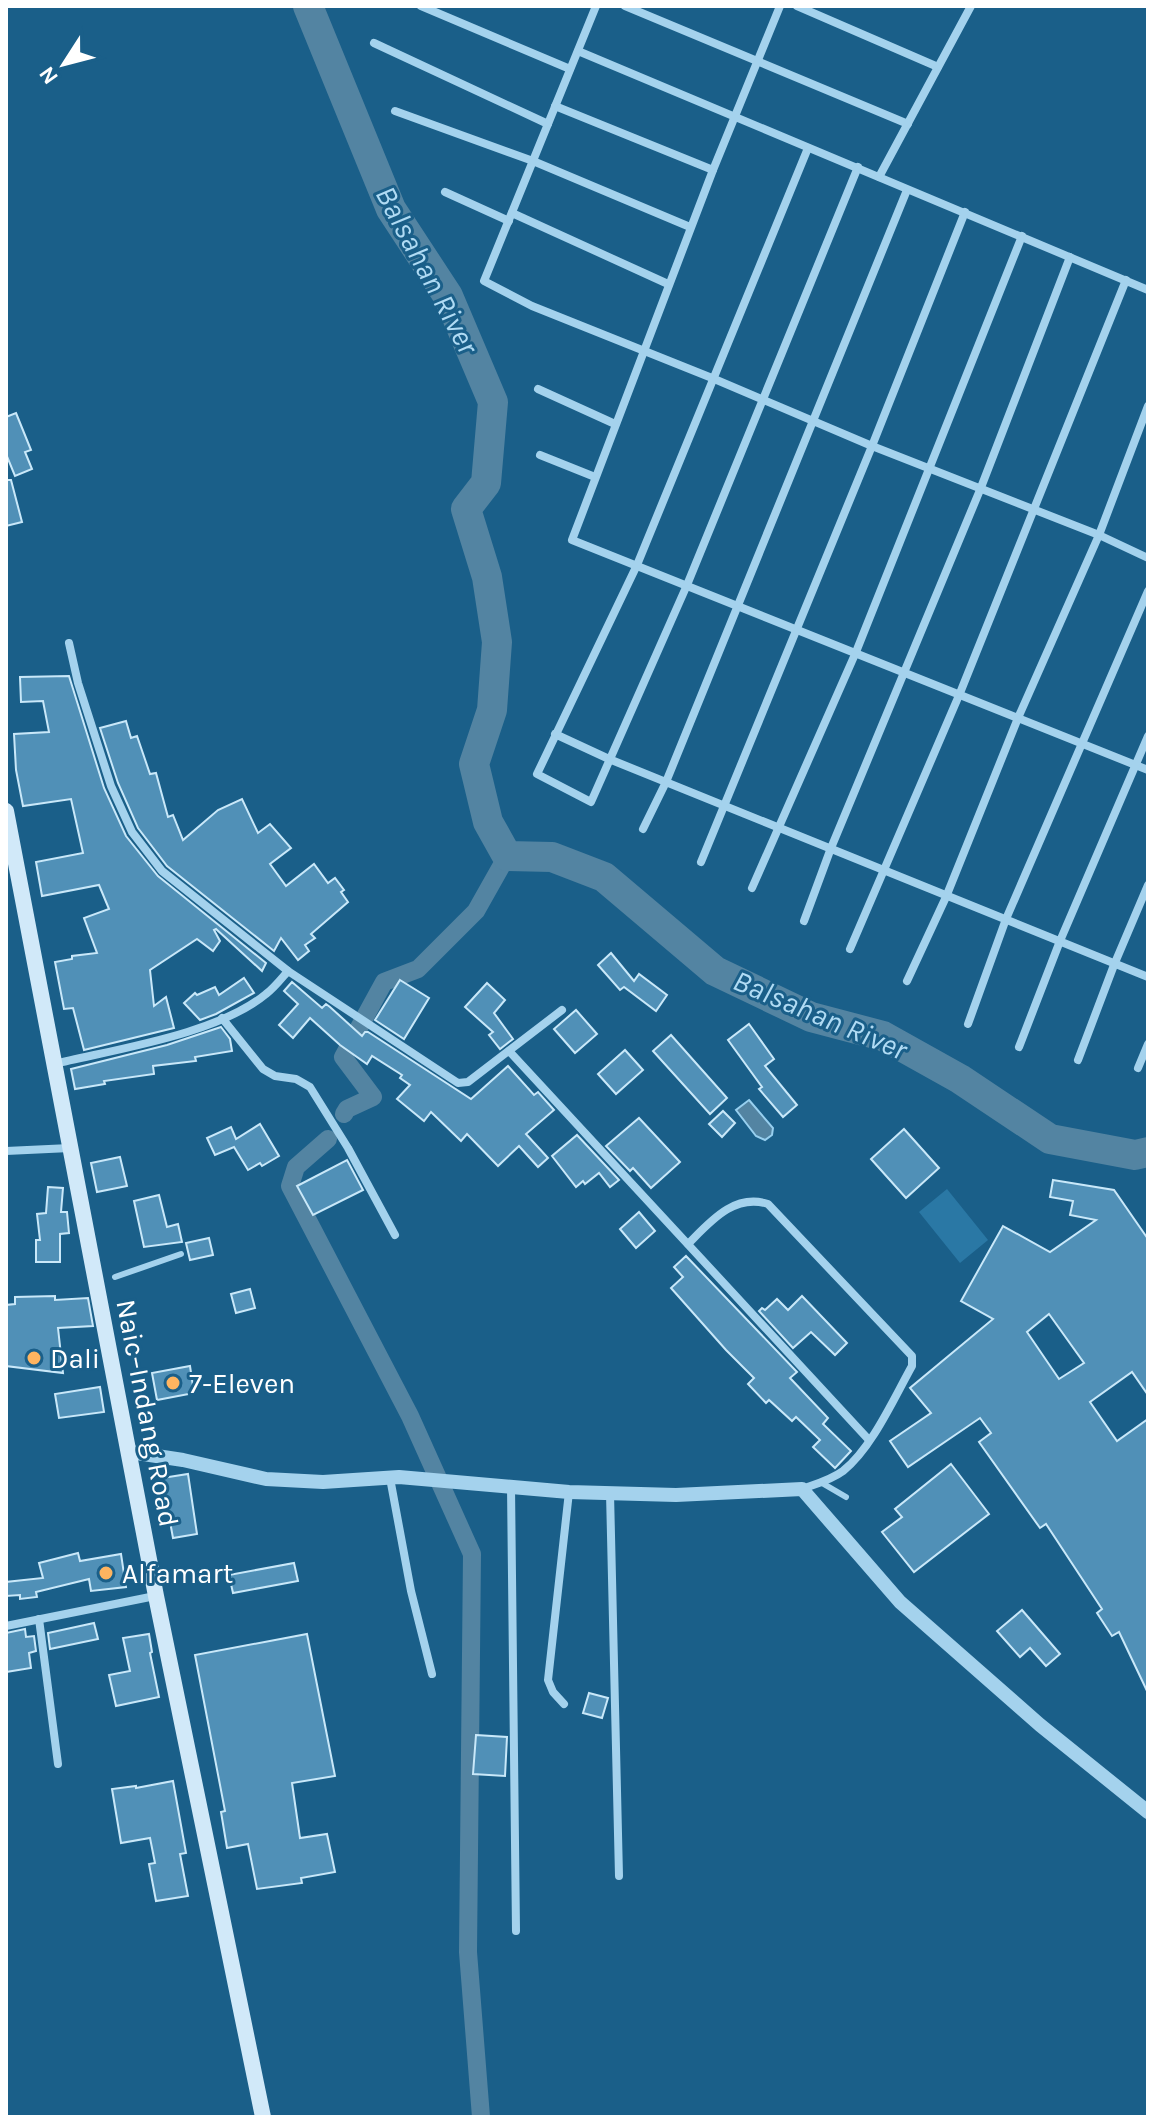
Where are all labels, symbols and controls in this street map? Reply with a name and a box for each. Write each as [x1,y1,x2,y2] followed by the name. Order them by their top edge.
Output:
[24,24,104,104] north arrow
[33,61,64,89] text: N
[368,180,487,362] water label: Balsahan River
[728,962,914,1068] water label: Balsahan River
[109,1297,186,1530] street label: Naic–Indang Road
[50,1342,100,1375] place label: Dali
[25,1349,43,1367] marker: Dali
[189,1367,295,1400] place label: 7-Eleven
[164,1374,182,1392] marker: 7-Eleven
[122,1557,233,1590] place label: Alfamart
[97,1564,115,1582] marker: Alfamart

